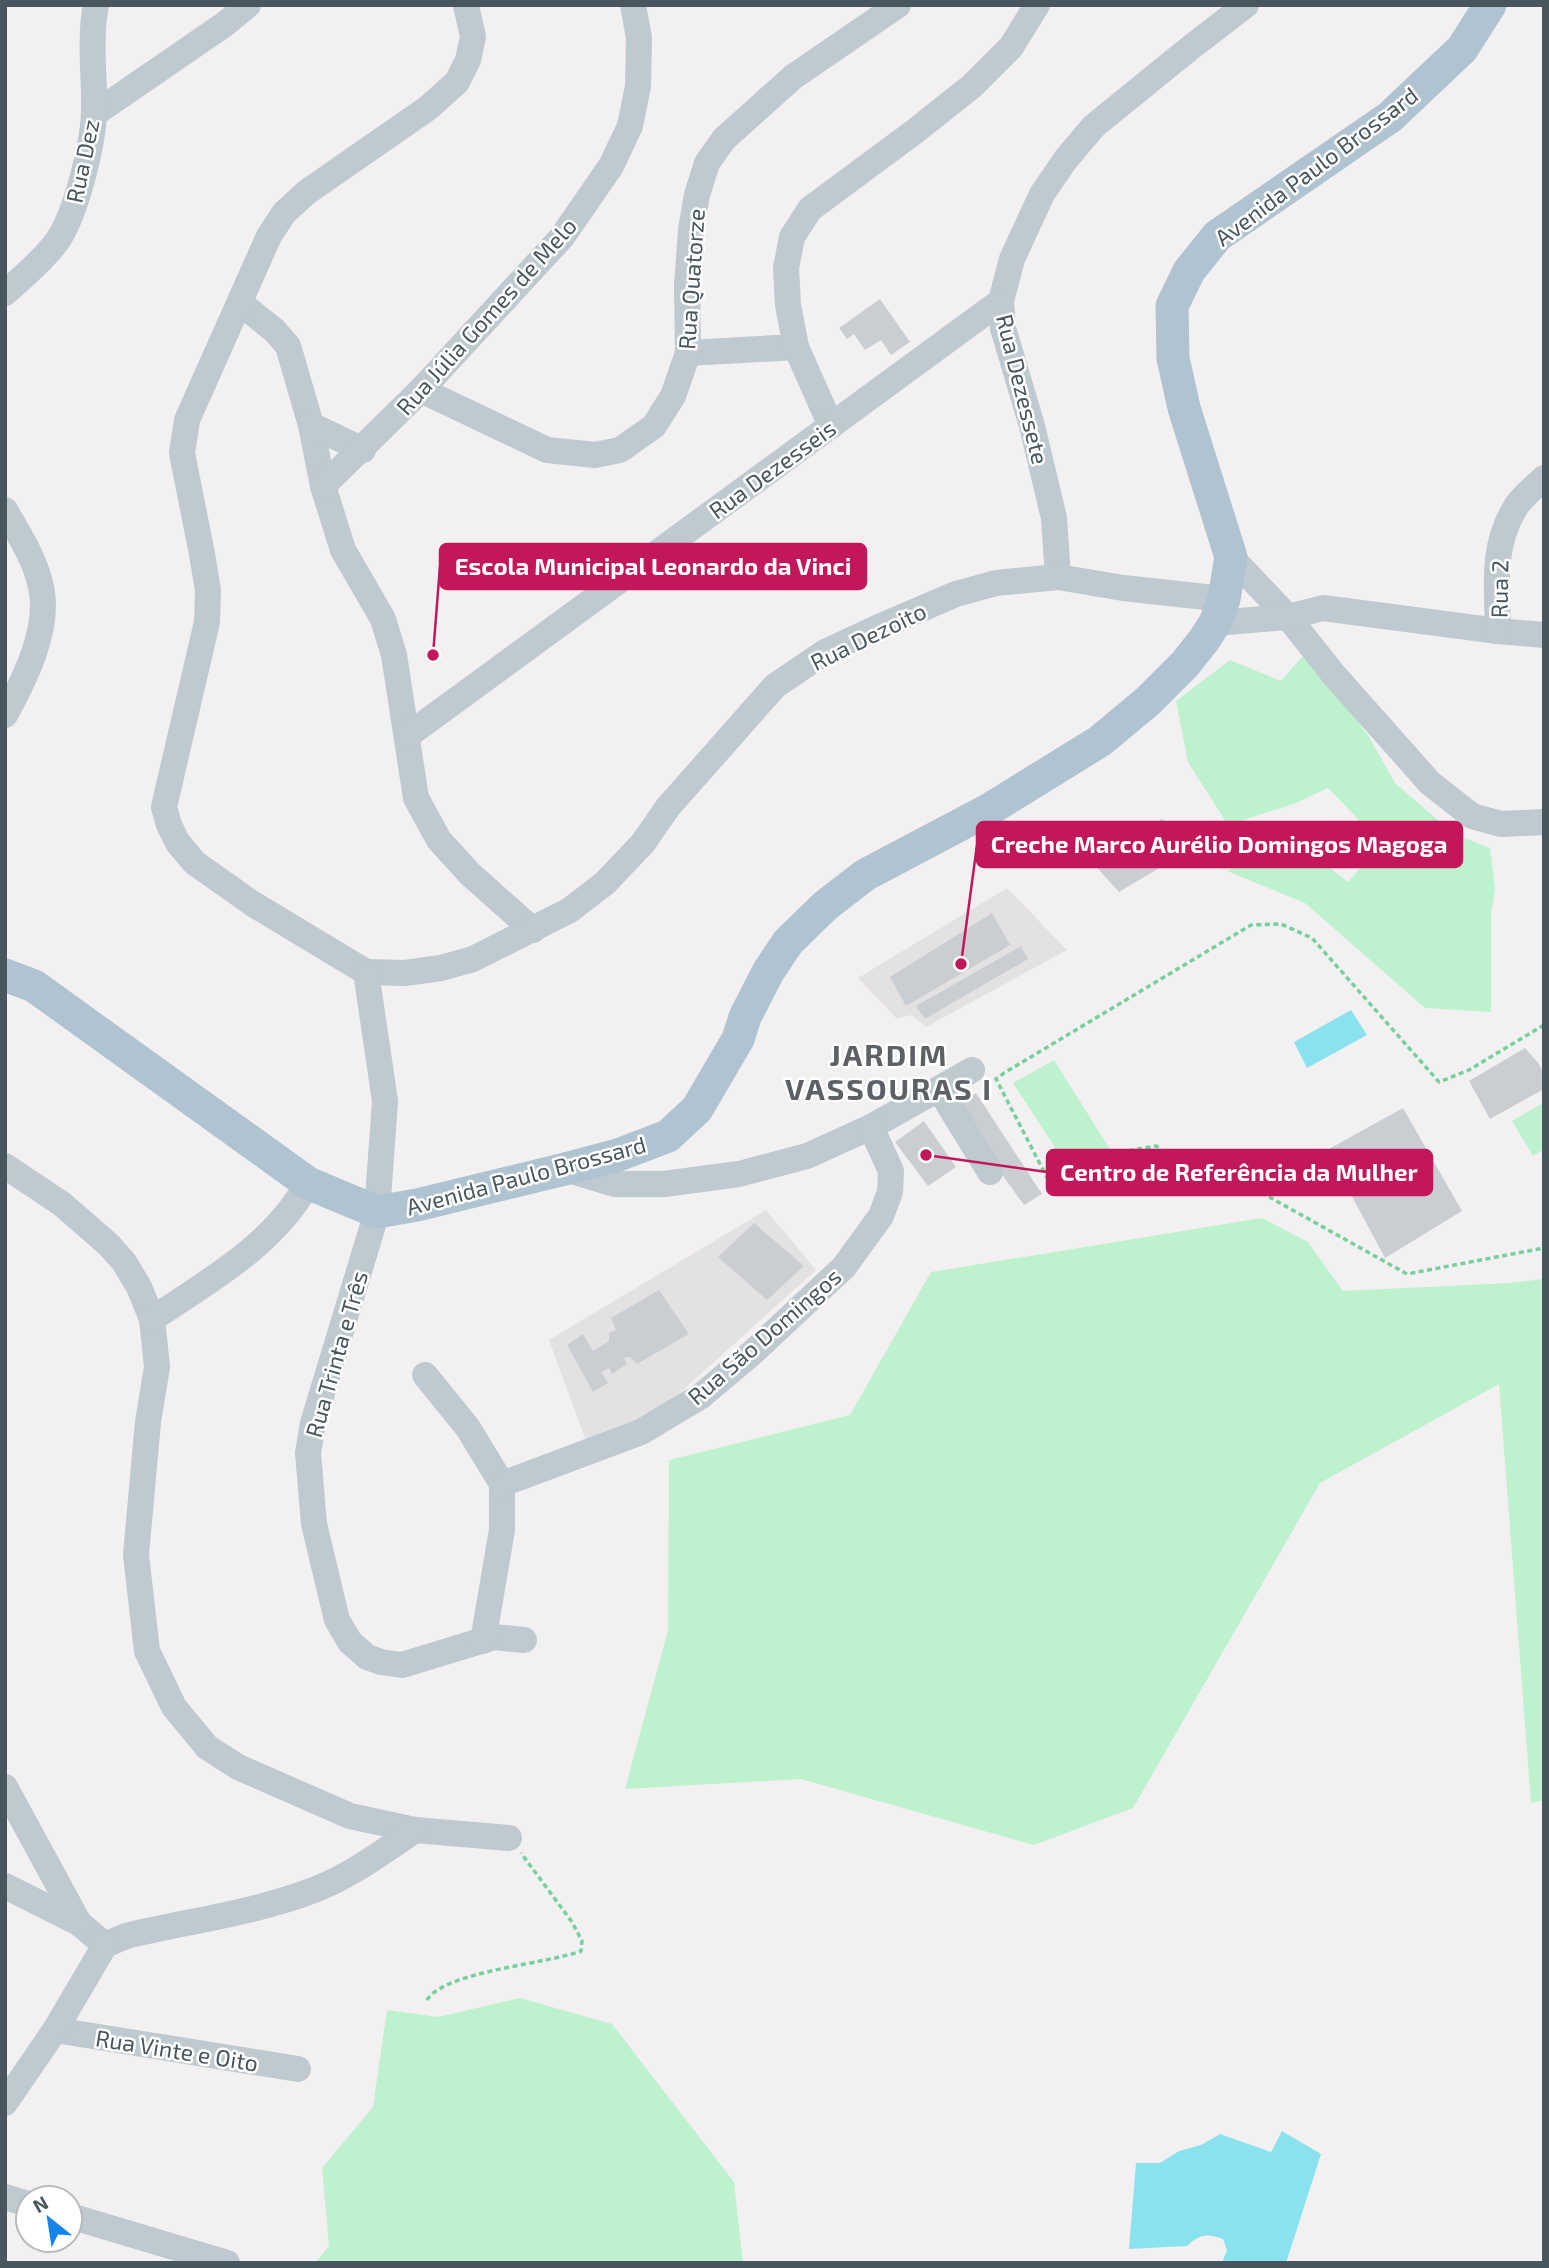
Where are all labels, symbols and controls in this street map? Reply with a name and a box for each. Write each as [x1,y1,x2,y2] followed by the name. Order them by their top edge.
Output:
[1209,81,1423,251] street label: Avenida Paulo Brossard
[60,117,104,205] street label: Rua Dez
[672,208,710,350] street label: Rua Quatorze
[390,212,582,420] street label: Rua Júlia Gomes de Melo
[991,311,1055,467] street label: Rua Dezessete
[703,414,841,524] street label: Rua Dezesseis
[440,544,866,589] callout: Escola Municipal Leonardo da Vinci
[455,551,851,580] text: Escola Municipal Leonardo da Vinci
[1484,560,1514,618] street label: Rua 2
[806,596,930,676] street label: Rua Dezoito
[977,822,1462,867] callout: Creche Marco Aurélio Domingos Magoga
[991,829,1447,858] text: Creche Marco Aurélio Domingos Magoga
[785,1036,993,1106] district label: JARDIM VASSOURAS I
[403,1130,649,1220] street label: Avenida Paulo Brossard
[1047,1150,1432,1195] callout: Centro de Referência da Mulher
[1060,1157,1419,1186] text: Centro de Referência da Mulher
[682,1262,846,1410] street label: Rua São Domingos
[299,1268,373,1440] street label: Rua Trinta e Três
[94,2023,260,2077] street label: Rua Vinte e Oito
[14,2184,84,2254] north arrow
[29,2190,52,2217] text: N

